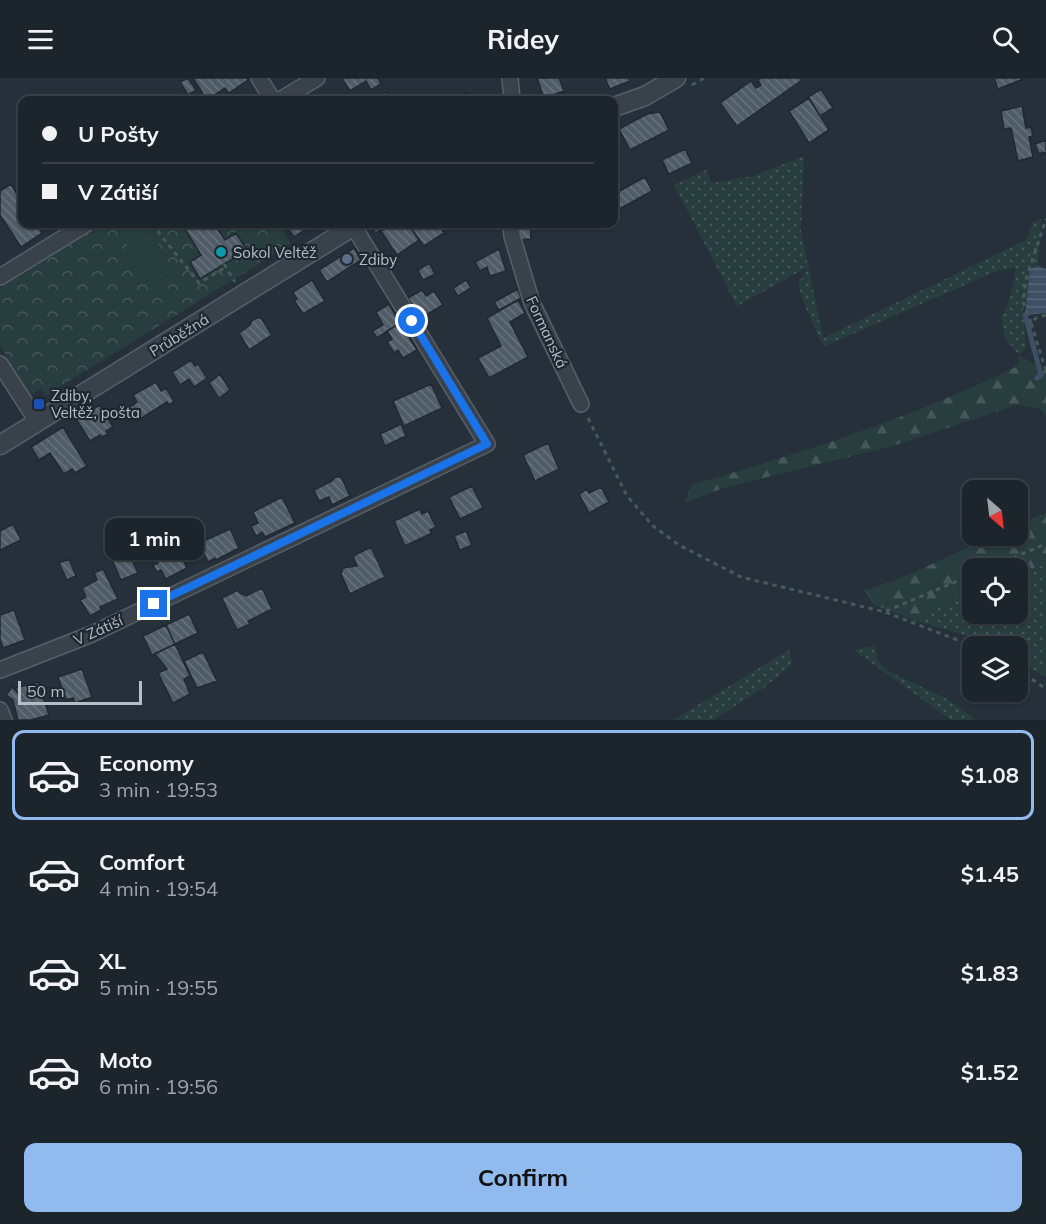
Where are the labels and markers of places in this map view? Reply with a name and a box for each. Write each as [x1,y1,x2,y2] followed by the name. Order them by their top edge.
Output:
[233,243,317,262] place label: Sokol Veltěž
[214,245,228,259] marker: Sokol Veltěž
[359,250,397,269] place label: Zdiby
[340,252,354,266] marker: Zdiby
[51,386,140,422] place label: Zdiby, Veltěž, pošta
[32,397,46,411] marker: Zdiby, Veltěž, pošta

